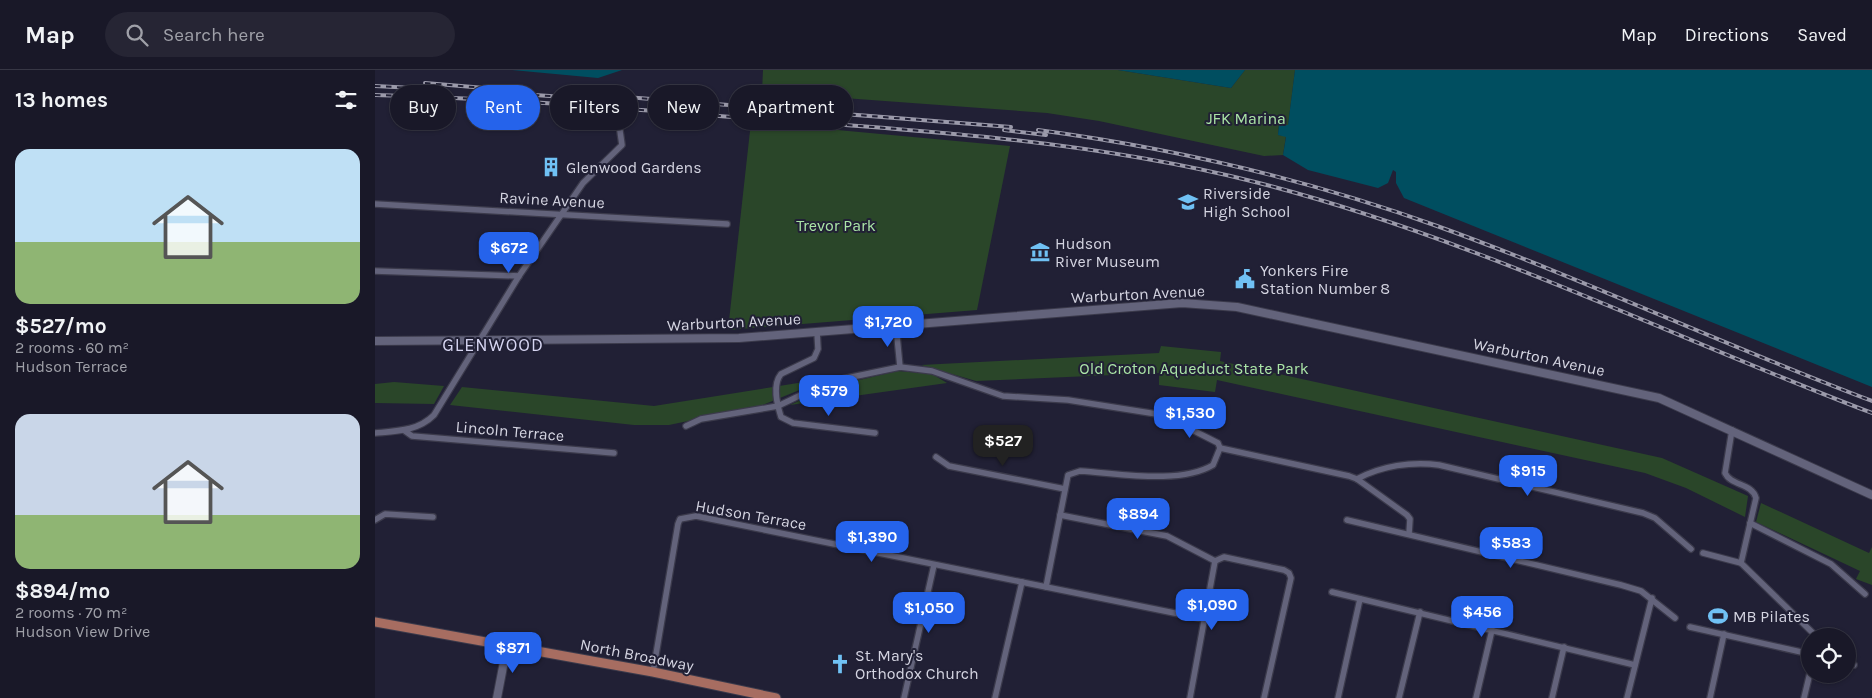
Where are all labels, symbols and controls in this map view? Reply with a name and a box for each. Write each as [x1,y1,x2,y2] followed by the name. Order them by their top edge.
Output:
[105,12,455,57] search box
[25,21,75,49] text: Map
[123,21,151,49] icon: search
[163,24,265,46] text: Search here
[1621,24,1657,46] text: Map
[1685,24,1769,46] text: Directions
[1797,24,1847,46] text: Saved
[390,85,456,130] chip: Buy
[466,85,540,130] chip: Rent
[550,85,638,130] chip: Filters
[648,85,719,130] chip: New
[729,85,853,130] chip: Apartment
[332,86,360,114] icon: filters
[15,88,108,112] text: 13 homes
[1206,109,1286,128] park label: JFK Marina
[540,156,562,178] building icon: Glenwood Gardens
[566,158,702,177] place label: Glenwood Gardens
[143,182,233,272] icon: home
[1203,184,1291,221] place label: Riverside High School
[499,188,605,212] street label: Ravine Avenue
[1177,191,1199,213] school or university icon: Riverside High School
[796,216,876,235] park label: Trevor Park
[479,232,539,274] pin: $672
[1055,234,1160,271] place label: Hudson River Museum
[490,238,528,257] text: $672
[1029,241,1051,263] museum icon: Hudson River Museum
[1260,261,1390,298] place label: Yonkers Fire Station Number 8
[1234,268,1256,290] public building icon: Yonkers Fire Station Number 8
[1070,281,1206,307] street label: Warburton Avenue
[847,306,929,348] pin: $1,720
[666,309,802,335] street label: Warburton Avenue
[864,312,912,331] text: $1,720
[15,314,107,338] text: $527/mo
[442,334,544,356] district label: GLENWOOD
[1471,334,1607,380] street label: Warburton Avenue
[15,338,129,357] text: 2 rooms · 60 m²
[15,357,127,376] text: Hudson Terrace
[1079,359,1309,378] park label: Old Croton Aqueduct State Park
[799,374,859,417] pin: $579
[810,381,848,400] text: $579
[1149,396,1231,439] pin: $1,530
[1165,403,1215,422] text: $1,530
[455,417,565,445] street label: Lincoln Terrace
[973,424,1033,467] pin: $527
[984,431,1022,450] text: $527
[143,447,233,537] icon: home
[1498,454,1558,497] pin: $915
[1510,461,1546,480] text: $915
[694,496,808,534] street label: Hudson Terrace
[1108,498,1168,540] pin: $894
[1118,504,1158,523] text: $894
[831,520,913,563] pin: $1,390
[1481,526,1541,569] pin: $583
[847,527,897,546] text: $1,390
[1491,533,1531,552] text: $583
[15,579,110,603] text: $894/mo
[1171,588,1253,631] pin: $1,090
[888,592,970,634] pin: $1,050
[1187,595,1237,614] text: $1,090
[1452,596,1512,638] pin: $456
[904,598,954,617] text: $1,050
[1462,602,1502,621] text: $456
[15,603,127,622] text: 2 rooms · 70 m²
[1707,605,1729,627] sports icon: MB Pilates
[1733,607,1810,626] place label: MB Pilates
[15,622,150,641] text: Hudson View Drive
[1801,628,1856,683] map controls
[1801,628,1856,683] button: locate
[483,632,543,674] pin: $871
[578,635,696,675] street label: North Broadway
[495,638,531,657] text: $871
[855,646,979,683] place label: St. Mary's Orthodox Church
[829,653,851,675] church icon: St. Mary's Orthodox Church

